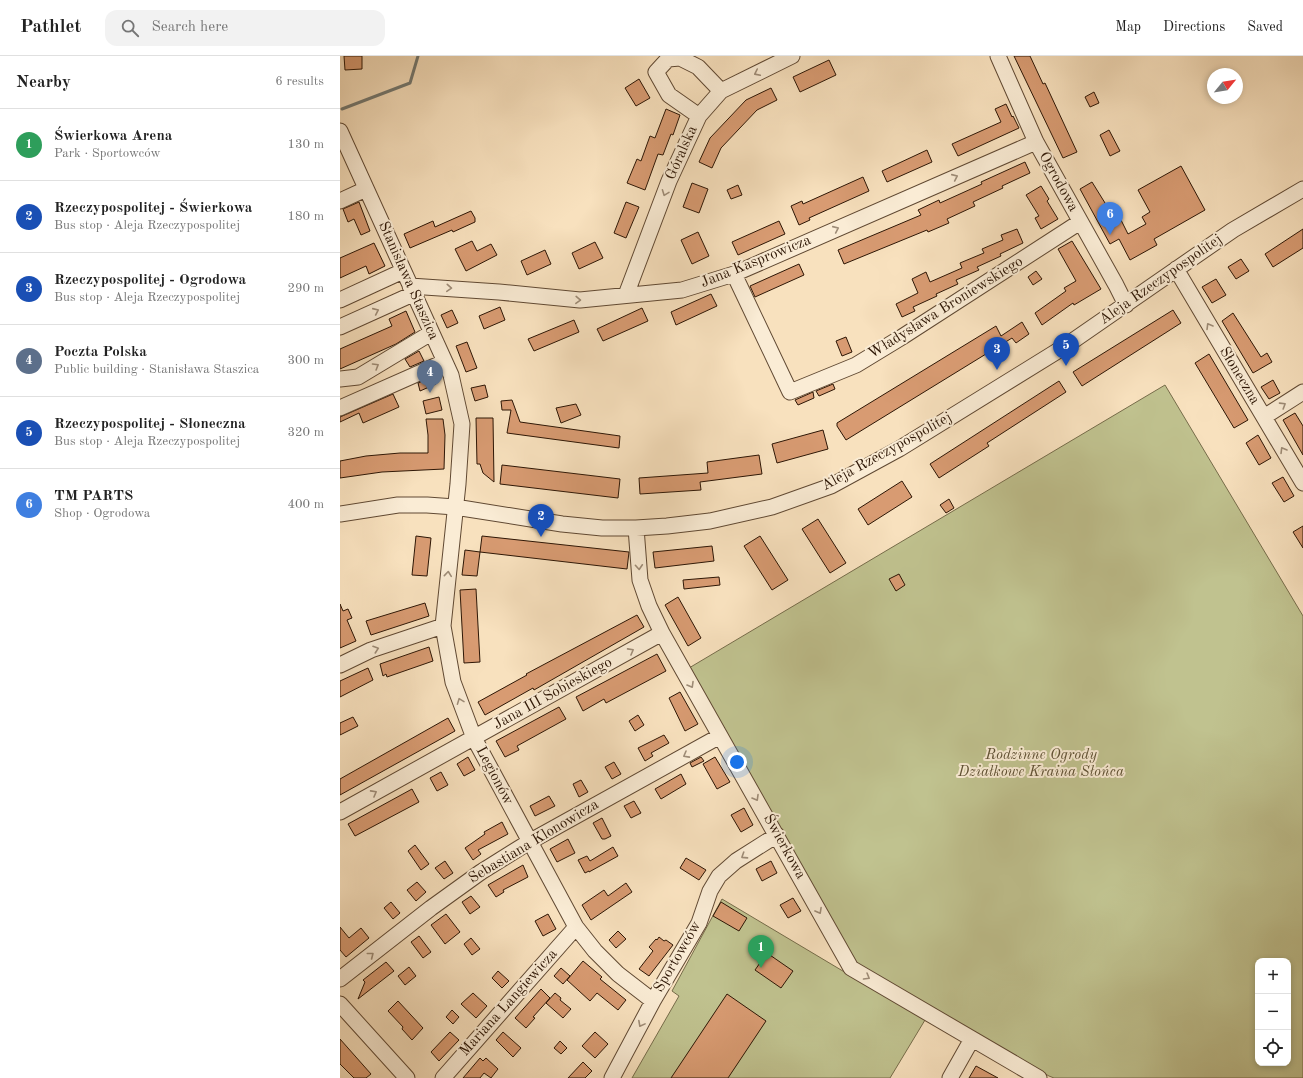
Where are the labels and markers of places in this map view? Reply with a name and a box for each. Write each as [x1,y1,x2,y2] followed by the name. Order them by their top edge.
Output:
[1097,202,1123,235] pin: 6
[1053,333,1079,366] pin: 5
[984,337,1010,370] pin: 3
[417,360,443,393] pin: 4
[528,504,554,537] pin: 2
[748,935,774,968] pin: 1

